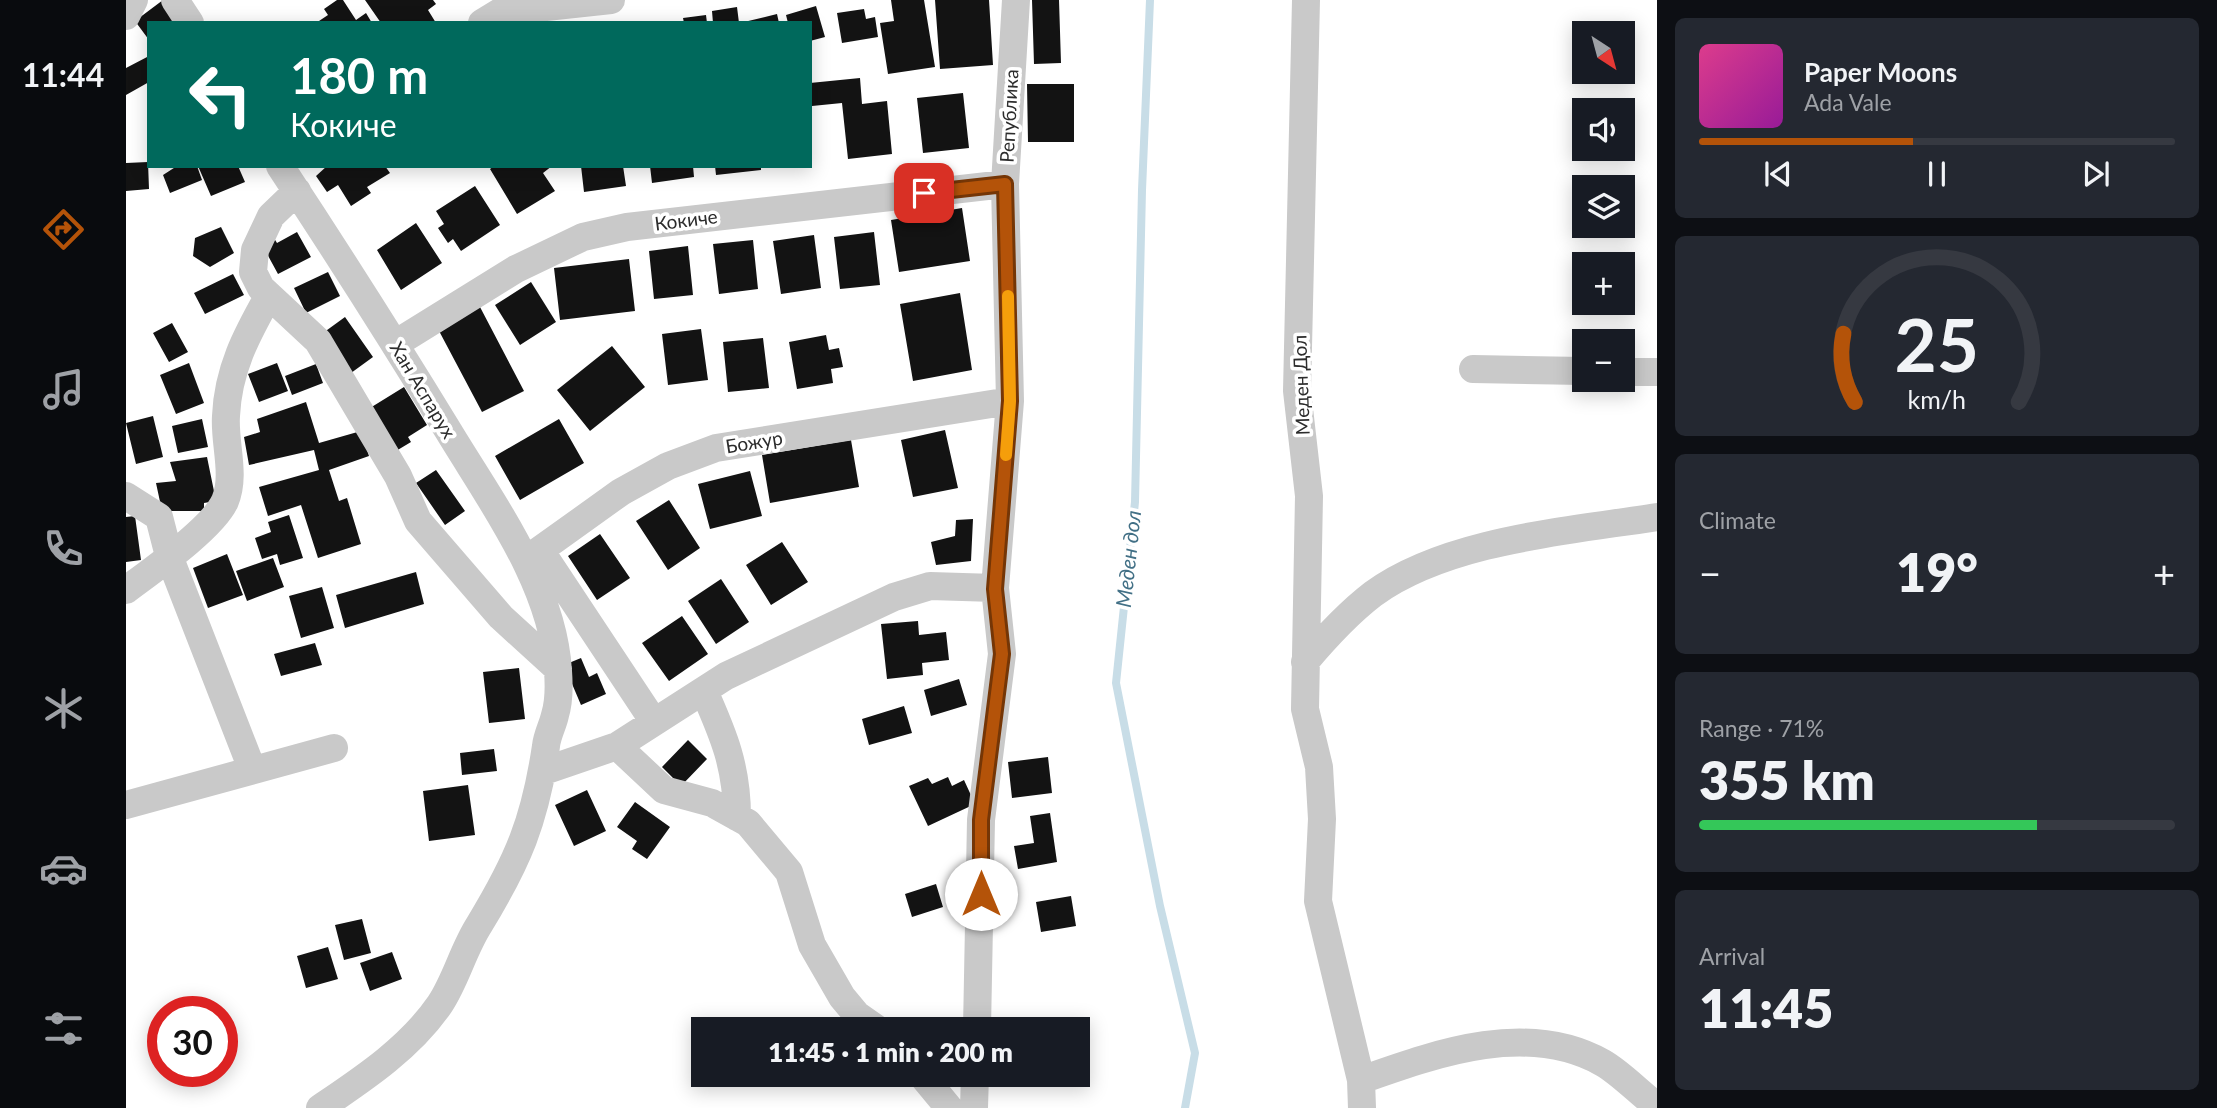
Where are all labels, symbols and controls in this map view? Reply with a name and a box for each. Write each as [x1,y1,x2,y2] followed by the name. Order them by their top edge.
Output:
[1572,21,1634,84] north arrow
[1572,21,1635,392] map controls
[290,46,428,104] text: 180 m
[175,49,266,140] icon: left
[22,55,104,94] text: 11:44
[1804,56,1957,88] text: Paper Moons
[995,69,1022,163] street label: Република
[1804,88,1892,116] text: Ada Vale
[1572,98,1635,161] button: sound
[290,105,397,144] text: Кокиче
[1759,155,1797,193] icon: previous
[1918,155,1956,193] icon: pause
[2077,155,2115,193] icon: next
[894,163,954,223] pin
[905,174,943,212] icon: arrive
[1572,175,1635,238] button: layers
[653,204,719,235] street label: Кокиче
[39,205,88,254] icon: directions
[1572,252,1635,315] button: +
[1895,300,1979,388] text: 25
[1572,329,1635,392] button: −
[1287,334,1314,436] street label: Меден Дол
[386,337,462,443] street label: Хан Аспарух
[39,365,88,414] icon: music
[1908,384,1966,414] text: km/h
[724,426,784,457] street label: Божур
[1699,506,1776,534] text: Climate
[1110,509,1145,609] water label: Меден дол
[39,524,88,573] icon: phone
[1896,541,1978,603] text: 19°
[1699,550,1721,596] text: −
[2153,550,2175,596] text: +
[39,684,88,733] icon: climate
[1699,714,1824,742] text: Range · 71%
[1699,749,1875,811] text: 355 km
[39,844,88,893] icon: car
[944,857,1018,931] position arrow
[1699,942,1765,970] text: Arrival
[1699,977,1833,1039] text: 11:45
[147,996,238,1087] speed limit sign: 30
[39,1004,88,1053] icon: filters
[768,1036,1013,1068] text: 11:45 · 1 min · 200 m

